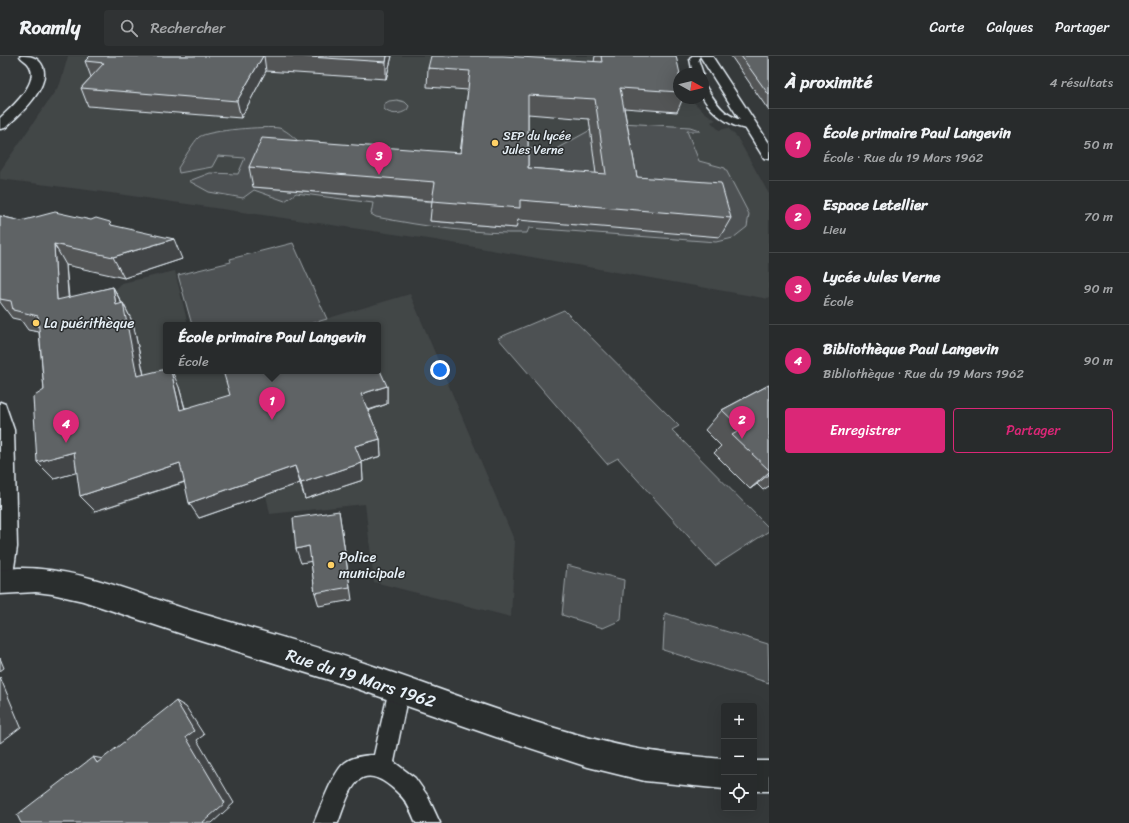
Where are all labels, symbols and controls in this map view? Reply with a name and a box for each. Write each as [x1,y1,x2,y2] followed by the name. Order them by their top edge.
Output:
[104,10,384,46] search box
[20,11,80,44] text: Roamly
[150,15,225,41] text: Rechercher
[930,15,964,40] text: Carte
[986,15,1033,40] text: Calques
[1055,15,1109,40] text: Partager
[118,17,140,39] icon: search
[785,67,872,97] text: À proximité
[673,68,709,104] north arrow
[1050,71,1113,94] text: 4 résultats
[823,120,1011,146] text: École primaire Paul Langevin
[502,125,571,161] place label: SEP du lycée Jules Verne
[795,133,801,156] text: 1
[1083,133,1113,156] text: 50 m
[490,138,500,148] marker: SEP du lycée Jules Verne
[366,142,392,175] pin: 3
[823,146,983,169] text: École · Rue du 19 Mars 1962
[823,192,927,218] text: Espace Letellier
[794,205,802,228] text: 2
[1084,205,1113,228] text: 70 m
[823,218,846,241] text: Lieu
[823,264,941,290] text: Lycée Jules Verne
[794,277,802,300] text: 3
[1083,277,1113,300] text: 90 m
[823,290,854,313] text: École
[44,311,135,336] place label: La puérithèque
[31,318,41,328] marker: La puérithèque
[163,322,381,374] popup
[178,324,366,350] text: École primaire Paul Langevin
[823,336,999,362] text: Bibliothèque Paul Langevin
[794,349,802,372] text: 4
[1083,349,1113,372] text: 90 m
[178,350,209,373] text: École
[430,360,450,380] your location
[823,362,1024,385] text: Bibliothèque · Rue du 19 Mars 1962
[259,387,285,420] pin: 1
[729,406,755,439] pin: 2
[785,408,945,453] button: Enregistrer
[953,408,1113,453] button: Partager
[53,410,79,443] pin: 4
[339,545,405,586] place label: Police municipale
[326,560,336,570] marker: Police municipale
[282,640,440,716] street label: Rue du 19 Mars 1962
[721,703,757,811] map controls
[721,703,757,739] button: +
[721,739,757,775] button: −
[721,775,757,811] button: locate

